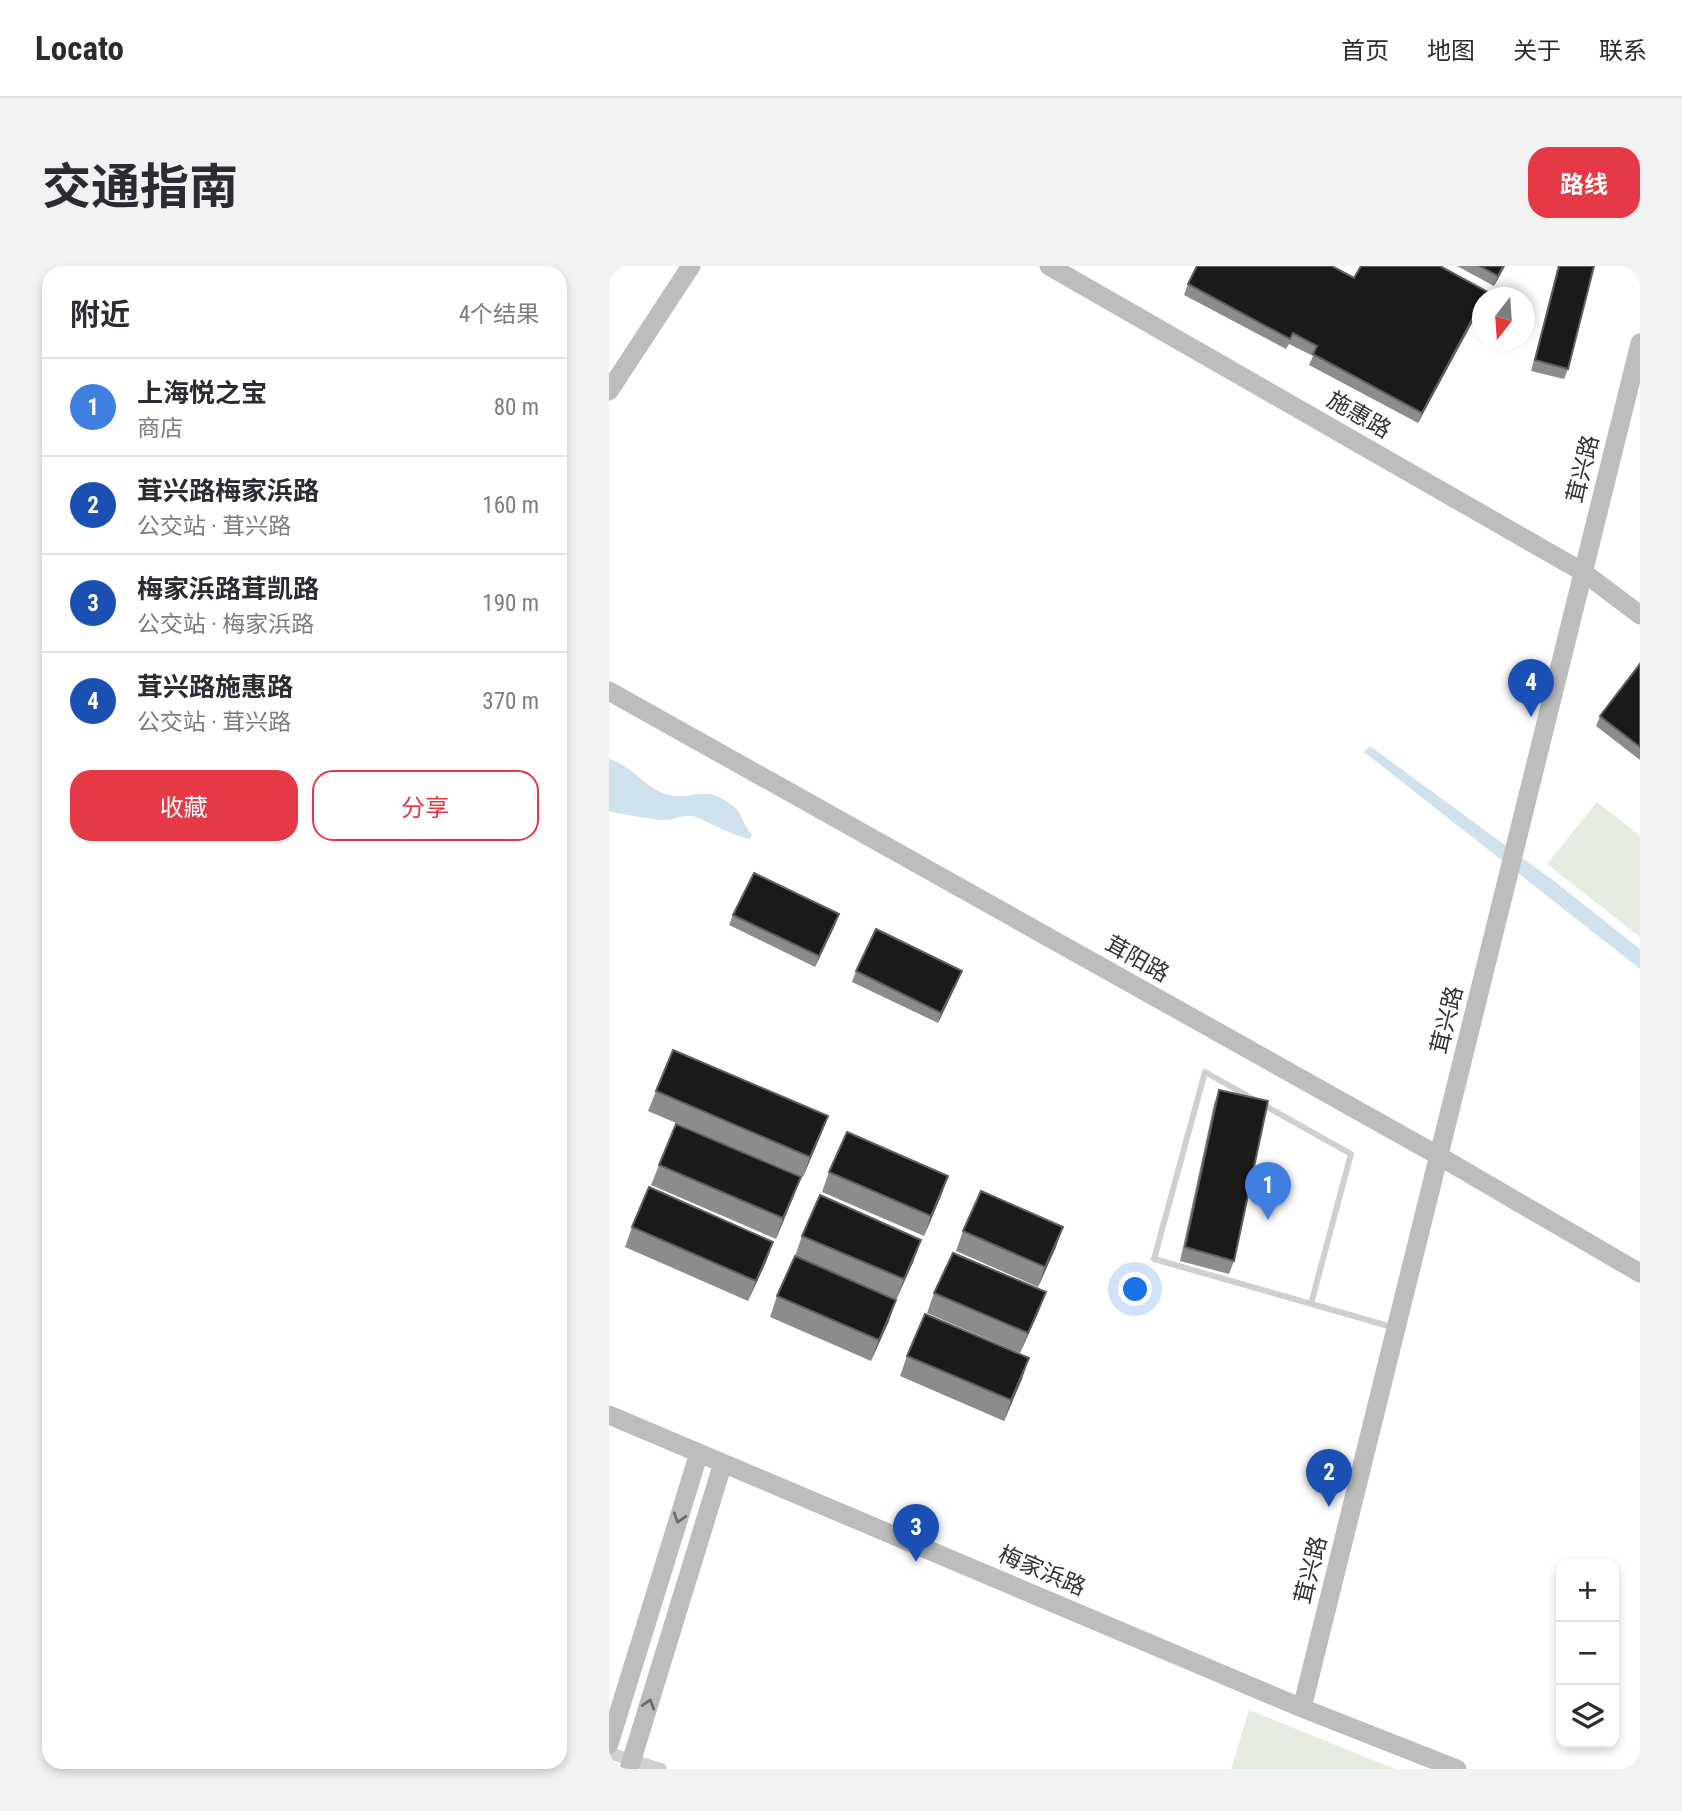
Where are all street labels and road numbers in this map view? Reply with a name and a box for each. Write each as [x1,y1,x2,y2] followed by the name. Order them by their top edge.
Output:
[1322,386,1396,444] street label: 施惠路
[1562,432,1604,506] street label: 茸兴路
[1100,930,1174,988] street label: 茸阳路
[1426,983,1468,1057] street label: 茸兴路
[1290,1533,1332,1607] street label: 茸兴路
[994,1541,1090,1601] street label: 梅家浜路

